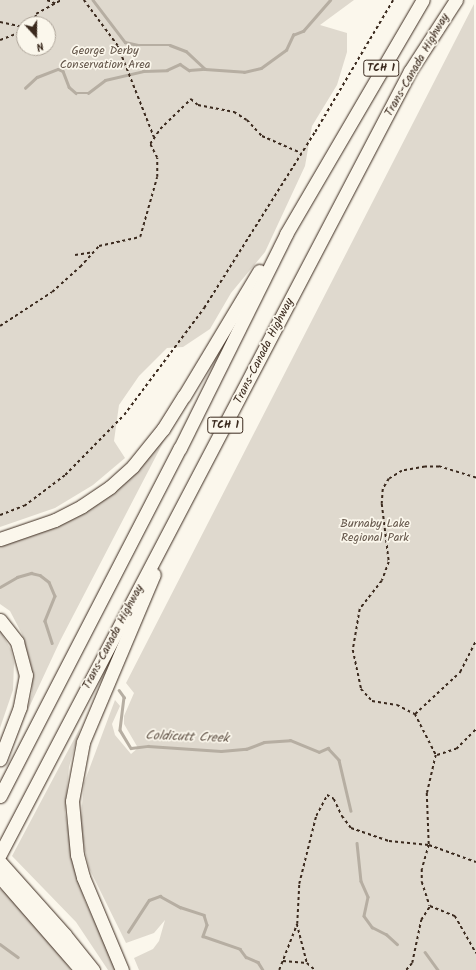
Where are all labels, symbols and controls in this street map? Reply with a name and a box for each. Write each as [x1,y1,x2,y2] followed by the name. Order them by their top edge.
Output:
[382,11,452,119] street label: Trans-Canada Highway
[16,16,56,56] north arrow
[33,37,46,56] text: N
[60,44,150,72] park label: George Derby Conservation Area
[363,59,399,77] road number: TCH 1
[231,296,297,406] street label: Trans-Canada Highway
[207,416,243,434] road number: TCH 1
[340,517,410,545] park label: Burnaby Lake Regional Park
[79,582,147,692] street label: Trans-Canada Highway
[145,729,229,747] water label: Coldicutt Creek

